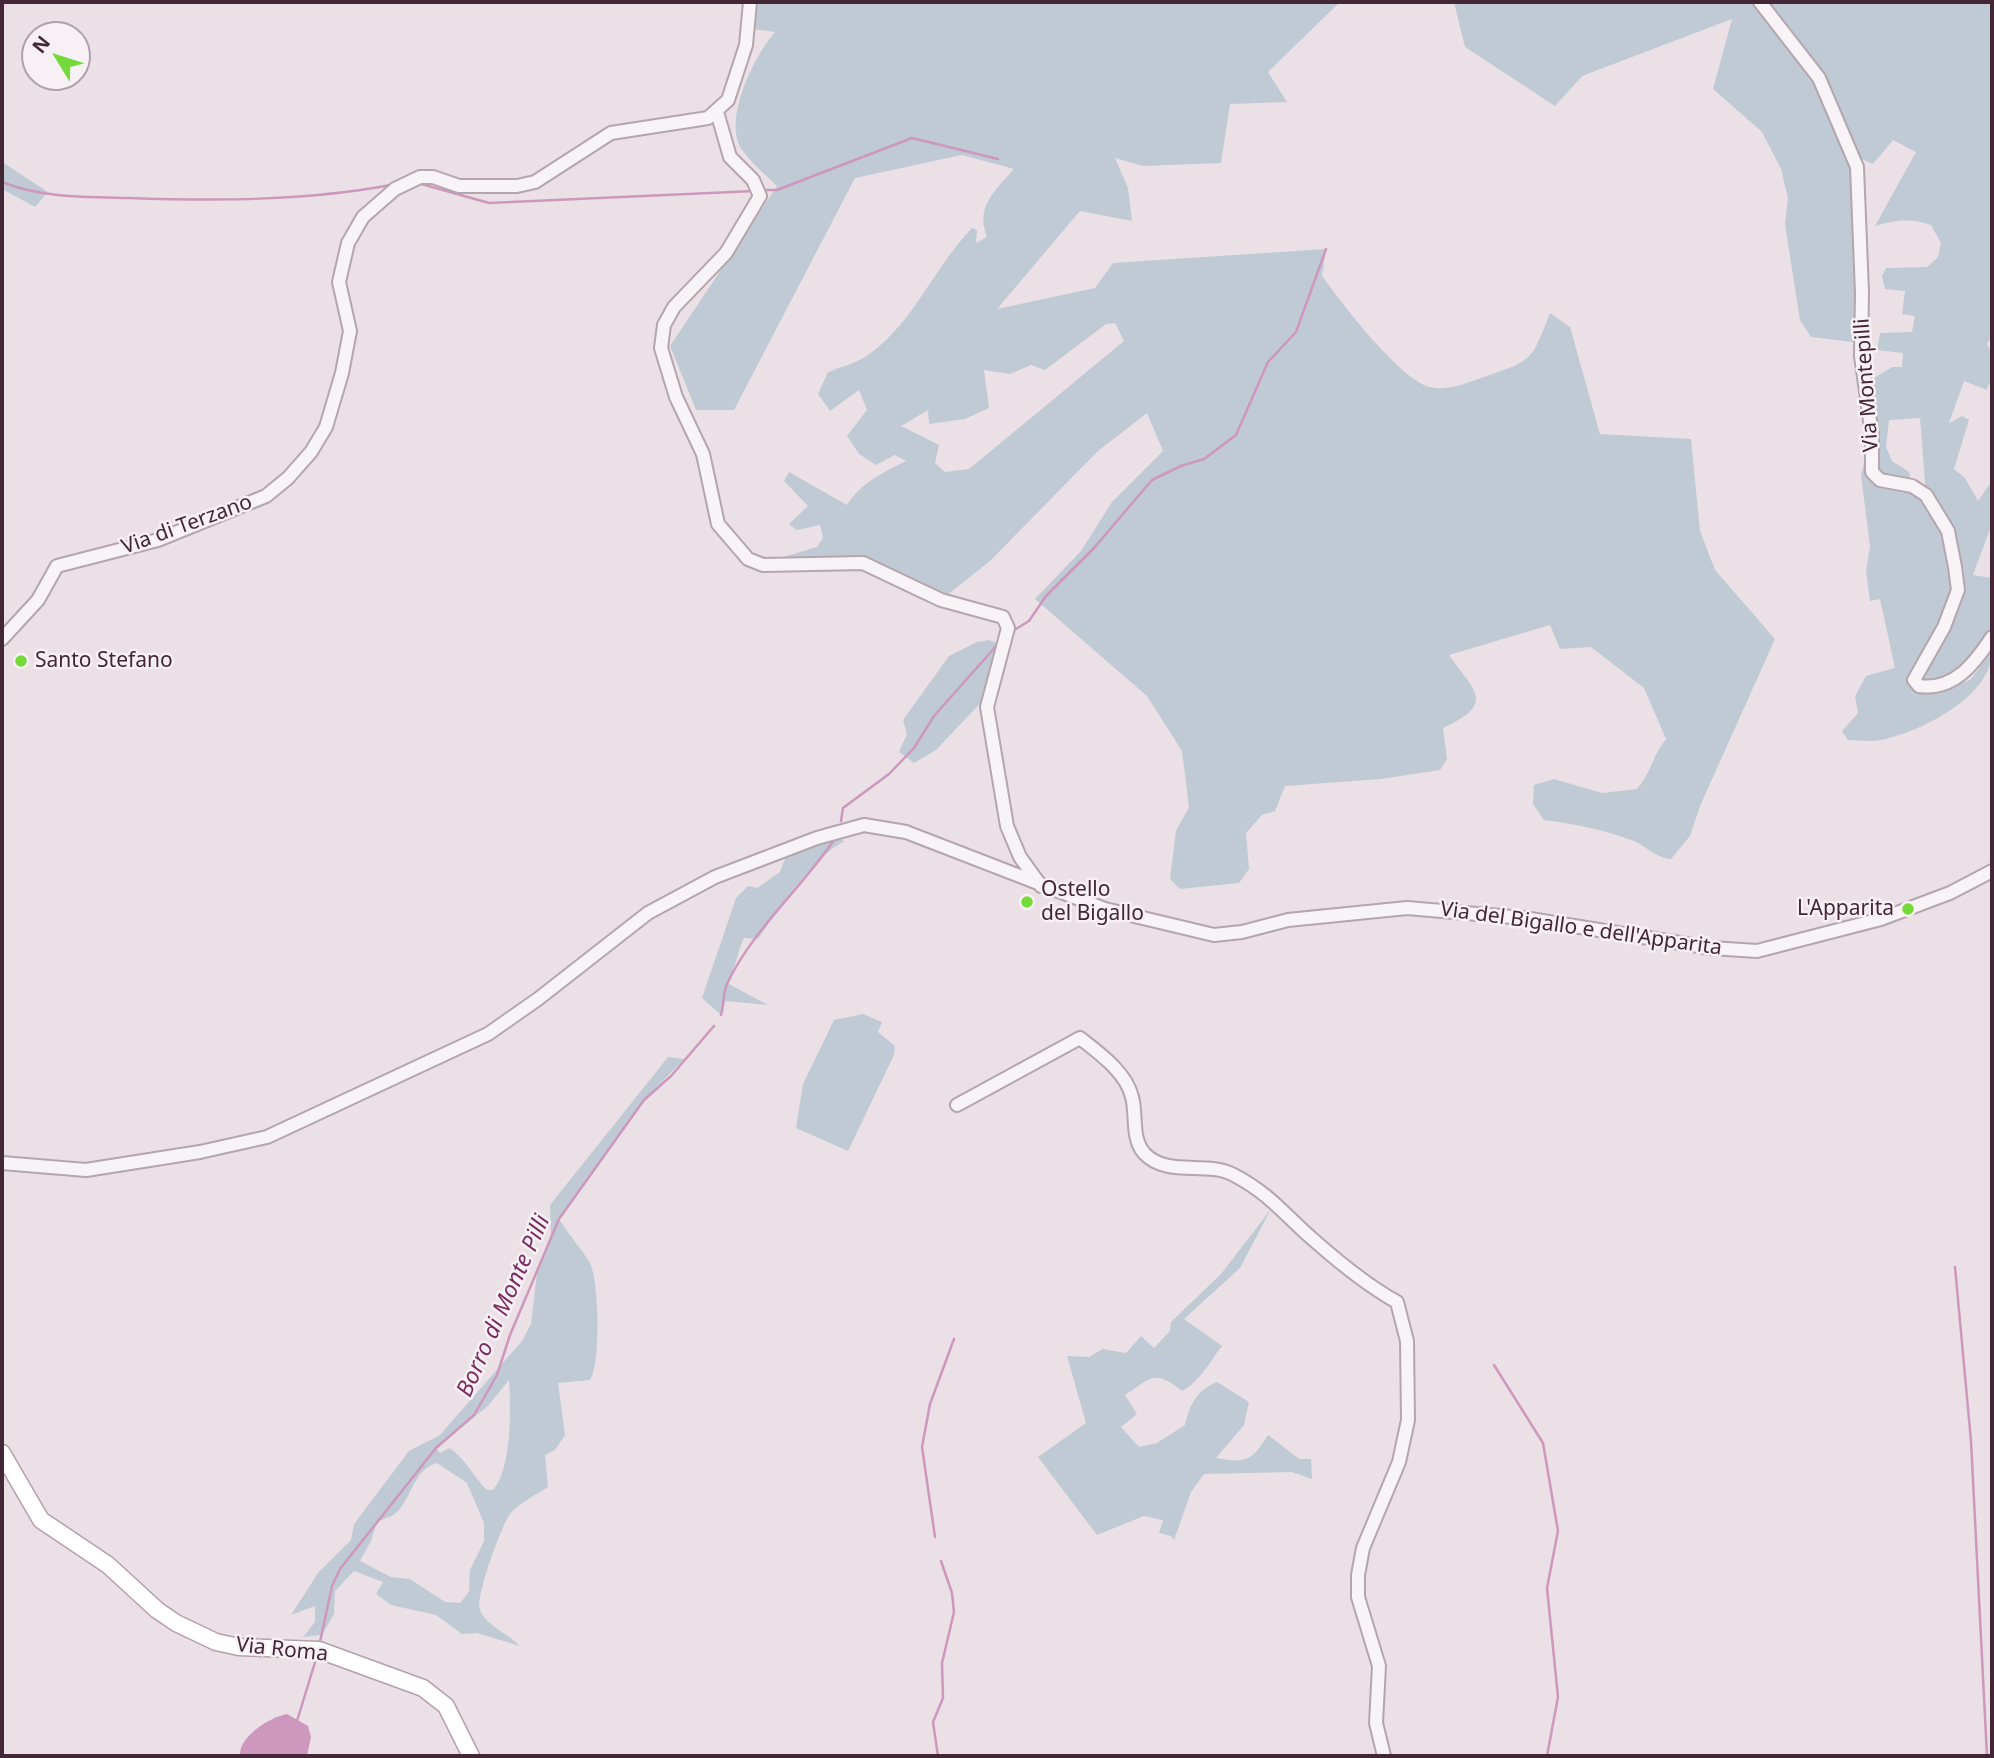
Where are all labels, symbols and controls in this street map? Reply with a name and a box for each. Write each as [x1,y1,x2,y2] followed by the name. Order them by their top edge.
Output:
[21,21,91,91] north arrow
[26,30,56,58] text: N
[1850,317,1884,453] street label: Via Montepilli
[118,490,256,560] street label: Via di Terzano
[35,648,173,674] place label: Santo Stefano
[13,653,29,669] marker: Santo Stefano
[1041,877,1144,927] place label: Ostello del Bigallo
[1019,894,1035,910] marker: Ostello del Bigallo
[1797,896,1894,922] place label: L'Apparita
[1438,897,1724,961] street label: Via del Bigallo e dell'Apparita
[1900,901,1916,917] marker: L'Apparita
[451,1211,557,1401] water label: Borro di Monte Pilli
[235,1633,329,1667] street label: Via Roma

